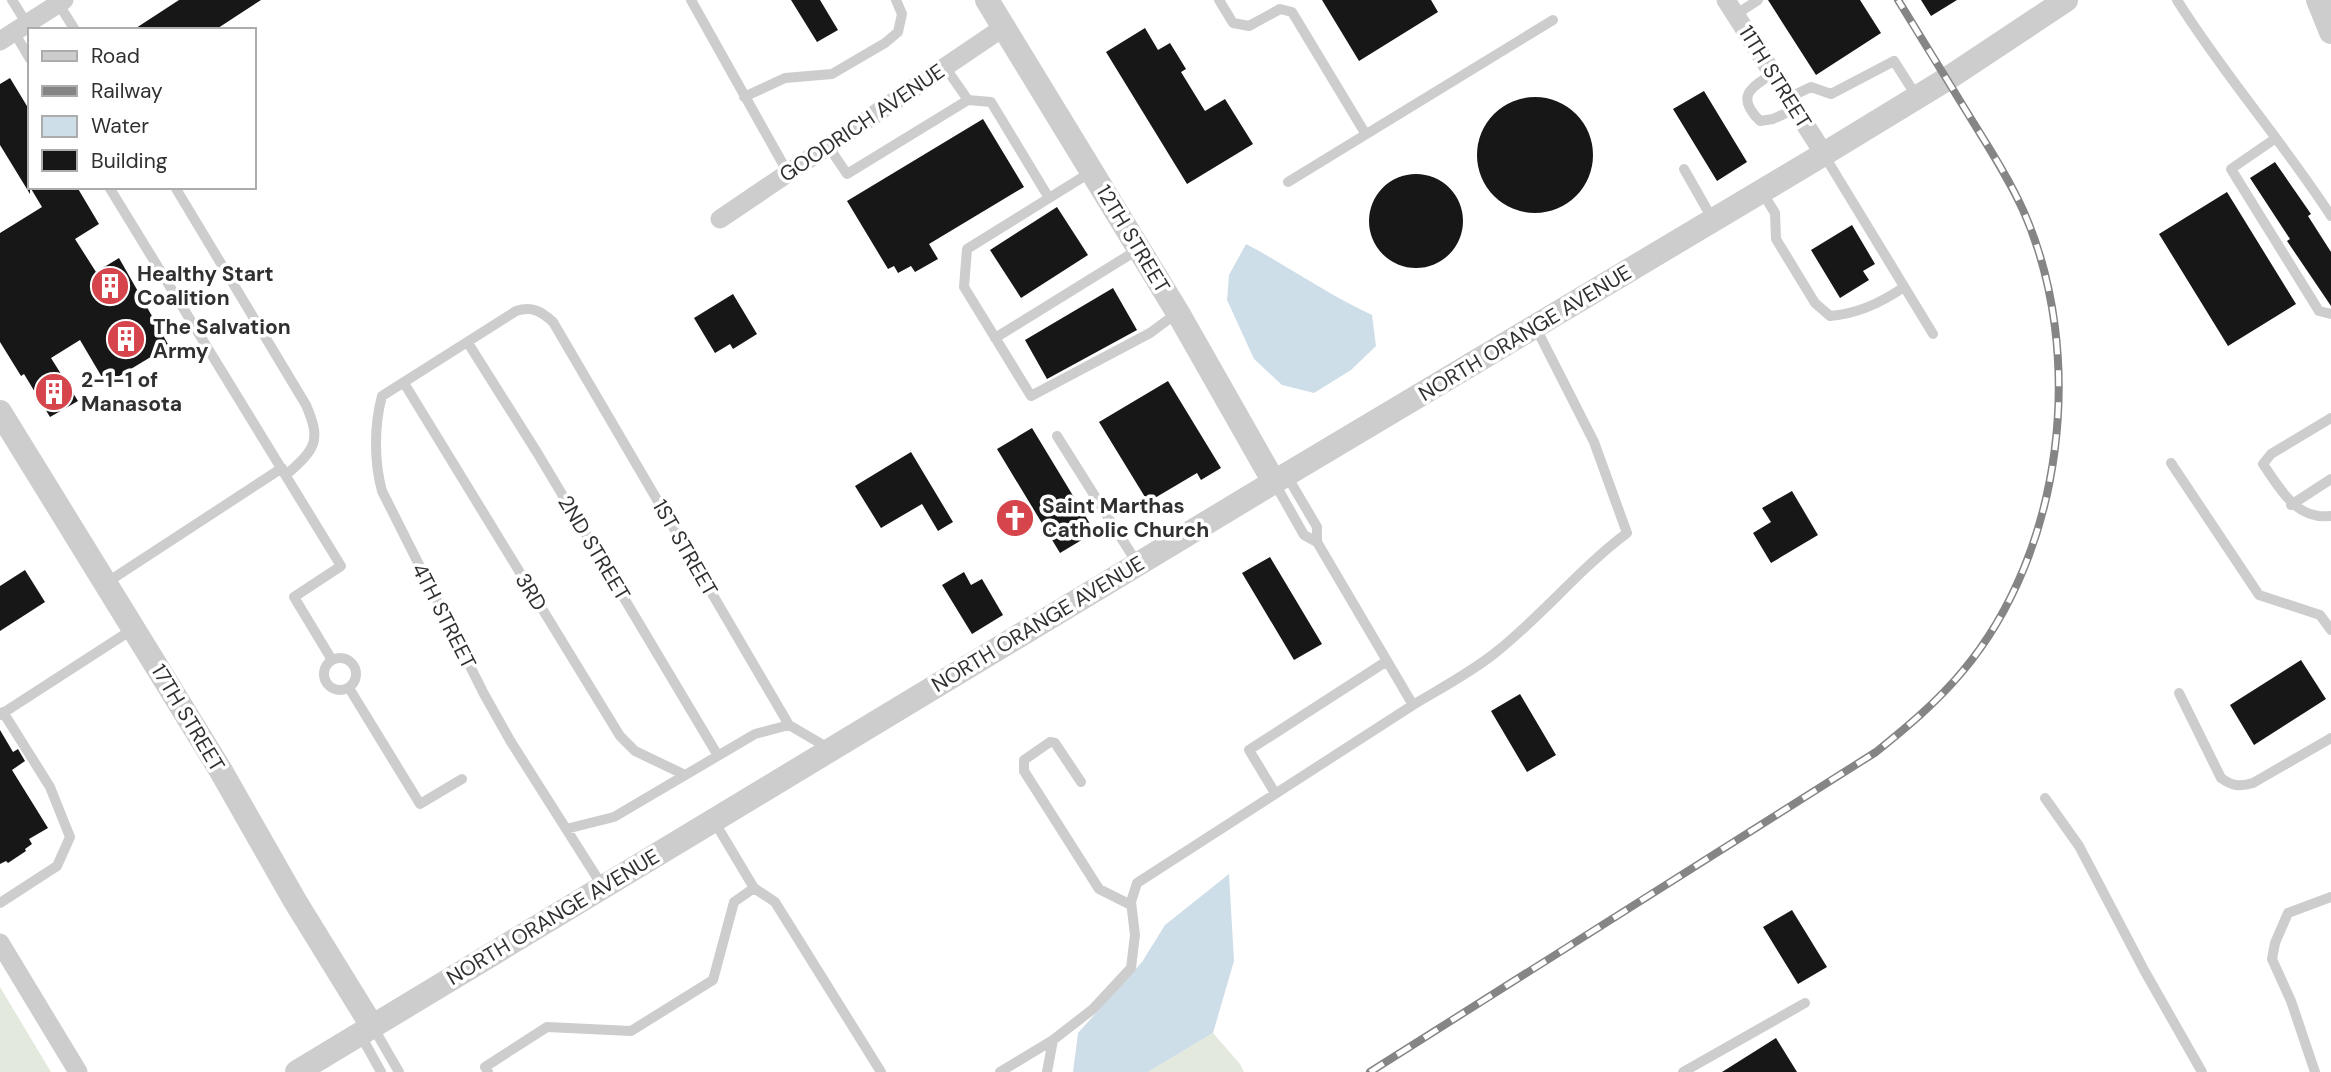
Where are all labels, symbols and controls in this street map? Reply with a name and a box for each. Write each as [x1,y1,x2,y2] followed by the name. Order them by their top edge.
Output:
[1732,20,1818,134] street label: 11TH STREET
[28,28,256,189] legend
[91,42,140,70] text: Road
[774,57,950,189] street label: GOODRICH AVENUE
[91,77,163,105] text: Railway
[91,112,149,140] text: Water
[91,147,168,175] text: Building
[1090,180,1176,298] street label: 12TH STREET
[1413,258,1637,408] street label: NORTH ORANGE AVENUE
[137,260,274,312] place label: Healthy Start Coalition
[89,265,131,307] building icon: Healthy Start Coalition
[153,313,291,365] place label: The Salvation Army
[105,318,147,360] building icon: The Salvation Army
[81,366,182,418] place label: 2-1-1 of Manasota
[33,371,75,413] building icon: 2-1-1 of Manasota
[552,490,637,606] street label: 2ND STREET
[1042,492,1209,544] place label: Saint Marthas Catholic Church
[646,495,724,602] street label: 1ST STREET
[994,497,1036,539] church icon: Saint Marthas Catholic Church
[926,549,1150,699] street label: NORTH ORANGE AVENUE
[405,558,483,674] street label: 4TH STREET
[509,568,553,616] street label: 3RD
[145,659,231,777] street label: 17TH STREET
[441,842,665,992] street label: NORTH ORANGE AVENUE

